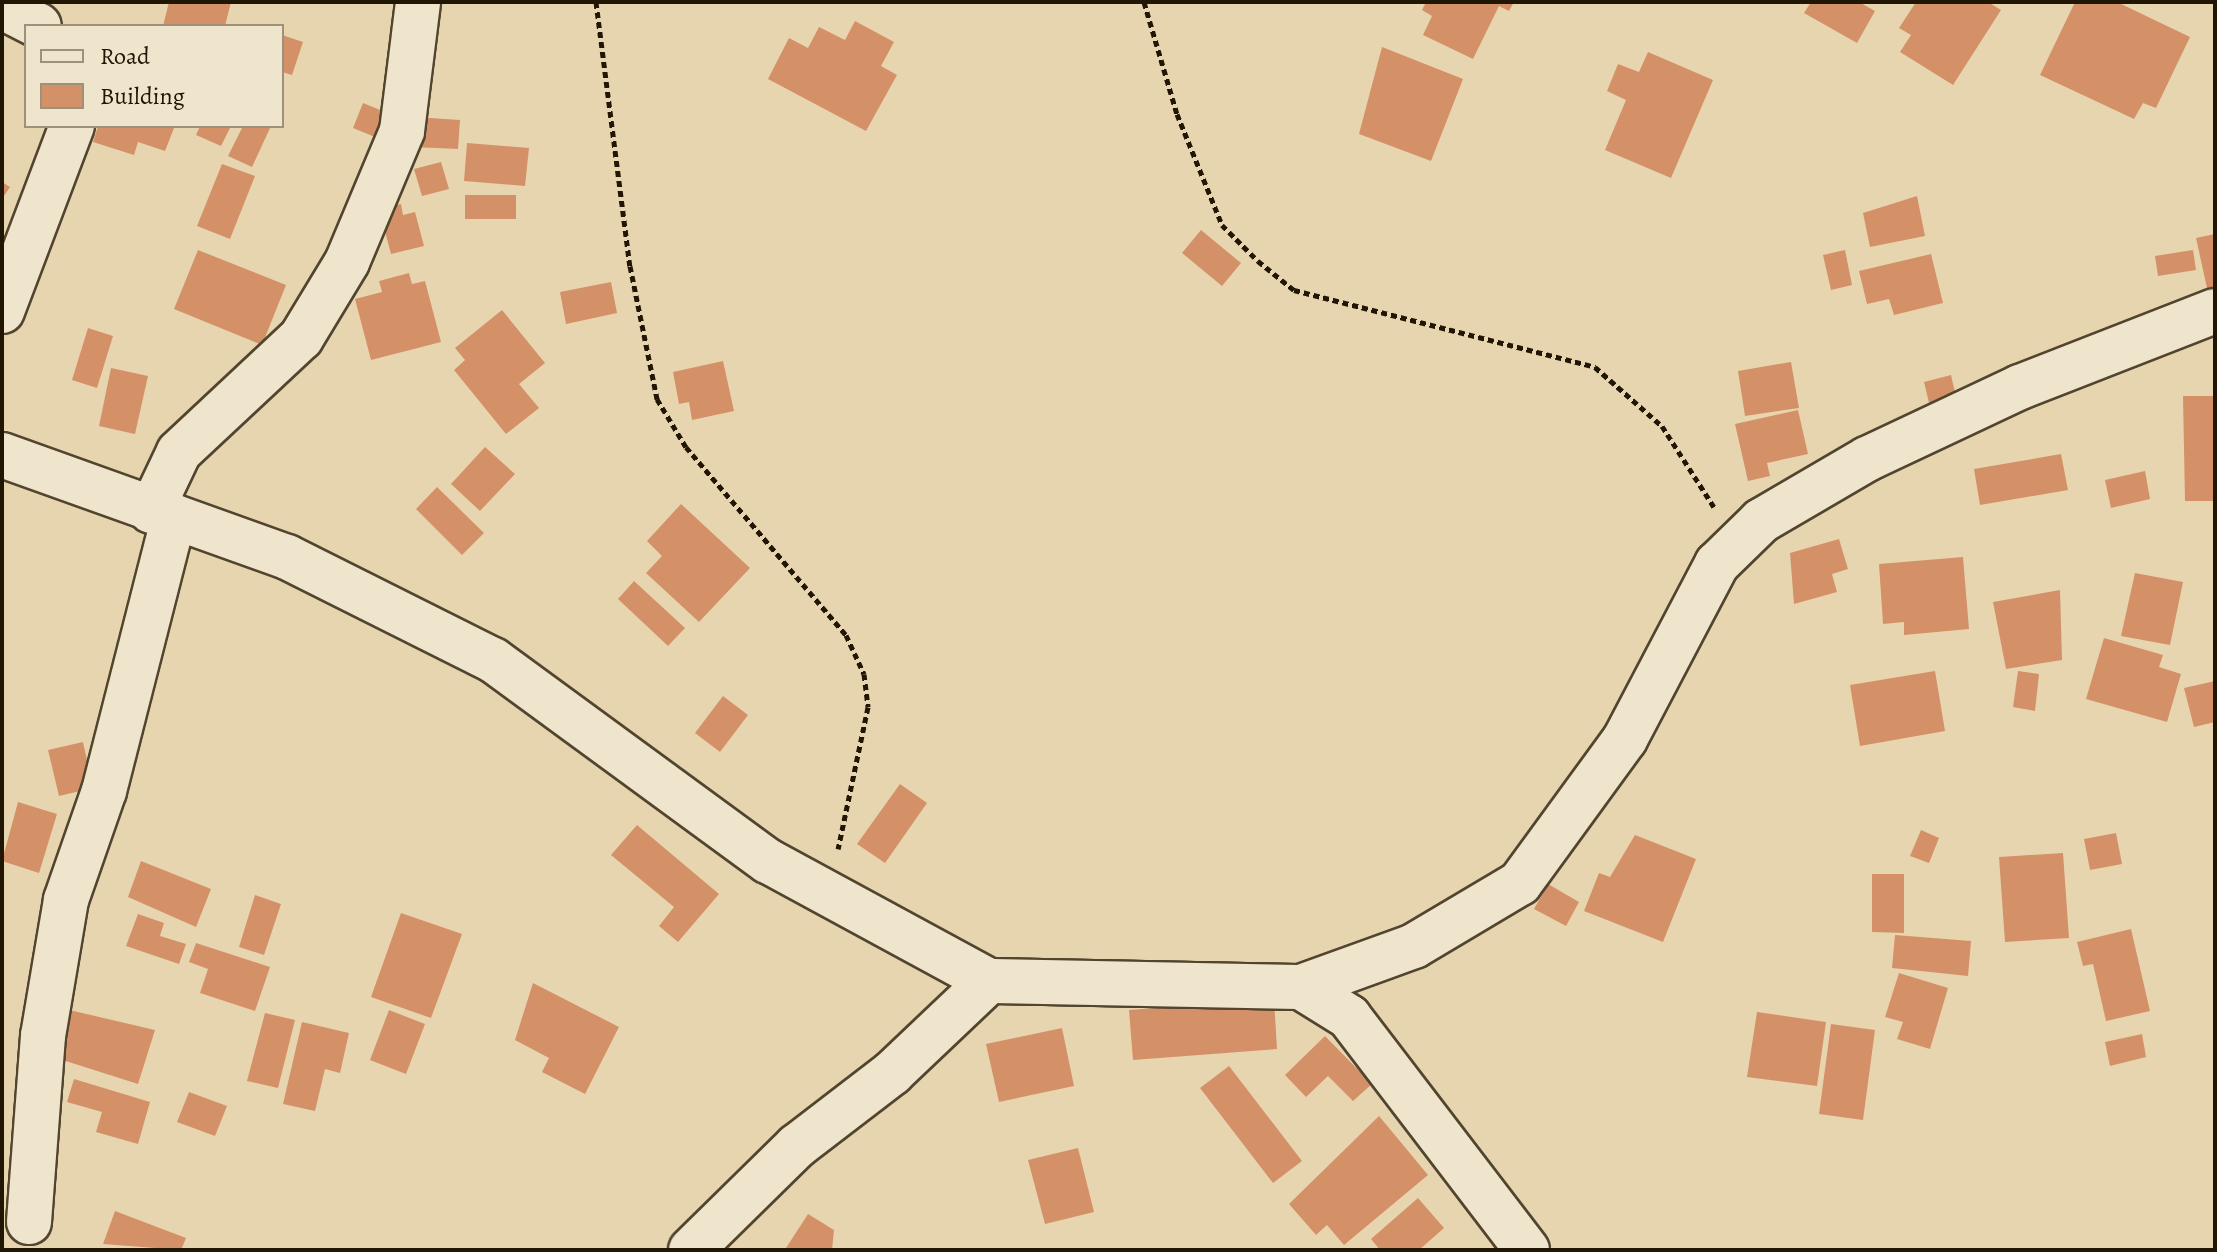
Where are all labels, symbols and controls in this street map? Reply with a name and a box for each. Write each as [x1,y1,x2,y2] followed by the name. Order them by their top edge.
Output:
[24,24,284,128] legend
[100,40,150,72] text: Road
[100,80,185,112] text: Building

